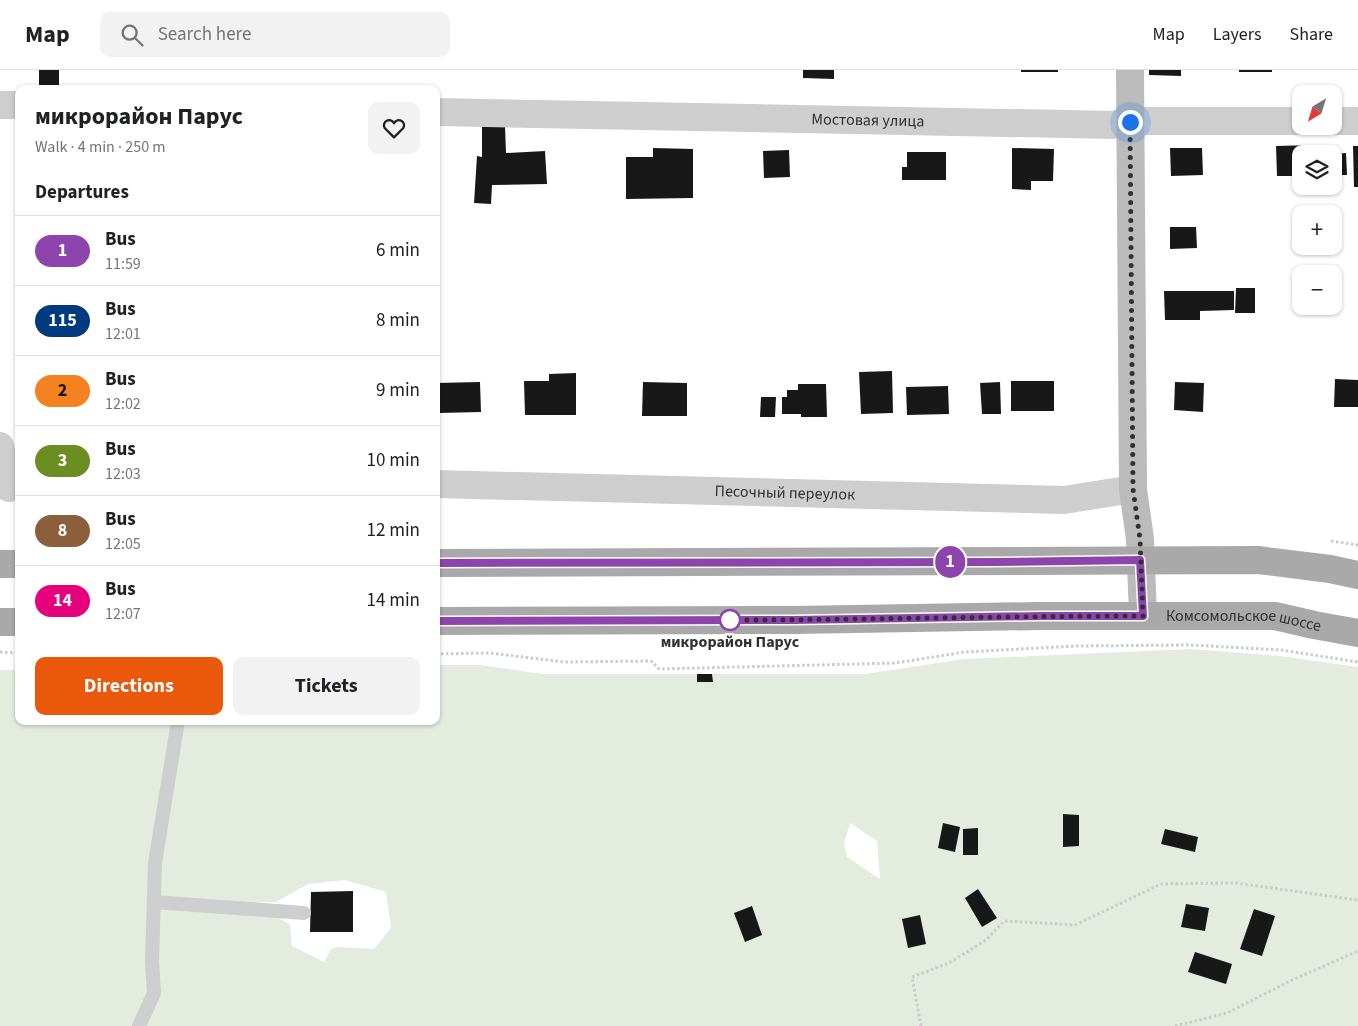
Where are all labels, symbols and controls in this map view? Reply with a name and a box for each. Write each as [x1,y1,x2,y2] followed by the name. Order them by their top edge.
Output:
[100,12,450,57] search box
[25,17,70,52] text: Map
[118,21,146,49] icon: search
[158,21,251,48] text: Search here
[1153,22,1185,47] text: Map
[1213,22,1262,47] text: Layers
[1290,22,1333,47] text: Share
[1292,85,1342,135] north arrow
[1292,85,1342,315] map controls
[35,99,243,134] text: микрорайон Парус
[368,102,420,154] button: heart
[811,108,925,132] street label: Мостовая улица
[1118,110,1143,135] your location
[35,136,166,158] text: Walk · 4 min · 250 m
[1292,145,1342,195] button: layers
[35,179,129,206] text: Departures
[1292,205,1342,255] button: +
[105,226,136,253] text: Bus
[376,237,420,264] text: 6 min
[58,238,67,263] text: 1
[105,253,141,275] text: 11:59
[1292,265,1342,315] button: −
[105,296,136,323] text: Bus
[376,307,420,334] text: 8 min
[48,308,77,333] text: 115
[105,323,141,345] text: 12:01
[105,366,136,393] text: Bus
[376,377,420,404] text: 9 min
[58,378,67,403] text: 2
[105,393,141,415] text: 12:02
[105,436,136,463] text: Bus
[366,447,420,474] text: 10 min
[58,448,67,473] text: 3
[105,463,141,485] text: 12:03
[714,480,855,506] street label: Песочный переулок
[105,506,136,533] text: Bus
[366,517,420,544] text: 12 min
[58,518,67,543] text: 8
[105,533,141,555] text: 12:05
[934,546,966,578] line badge: 1
[945,549,955,574] text: 1
[105,576,136,603] text: Bus
[366,587,420,614] text: 14 min
[53,588,72,613] text: 14
[105,603,141,625] text: 12:07
[1166,605,1323,637] street label: Комсомольское шоссе
[719,609,741,631] marker: микрорайон Парус
[661,631,800,653] place label: микрорайон Парус
[35,657,223,715] button: Directions
[233,657,420,715] button: Tickets

